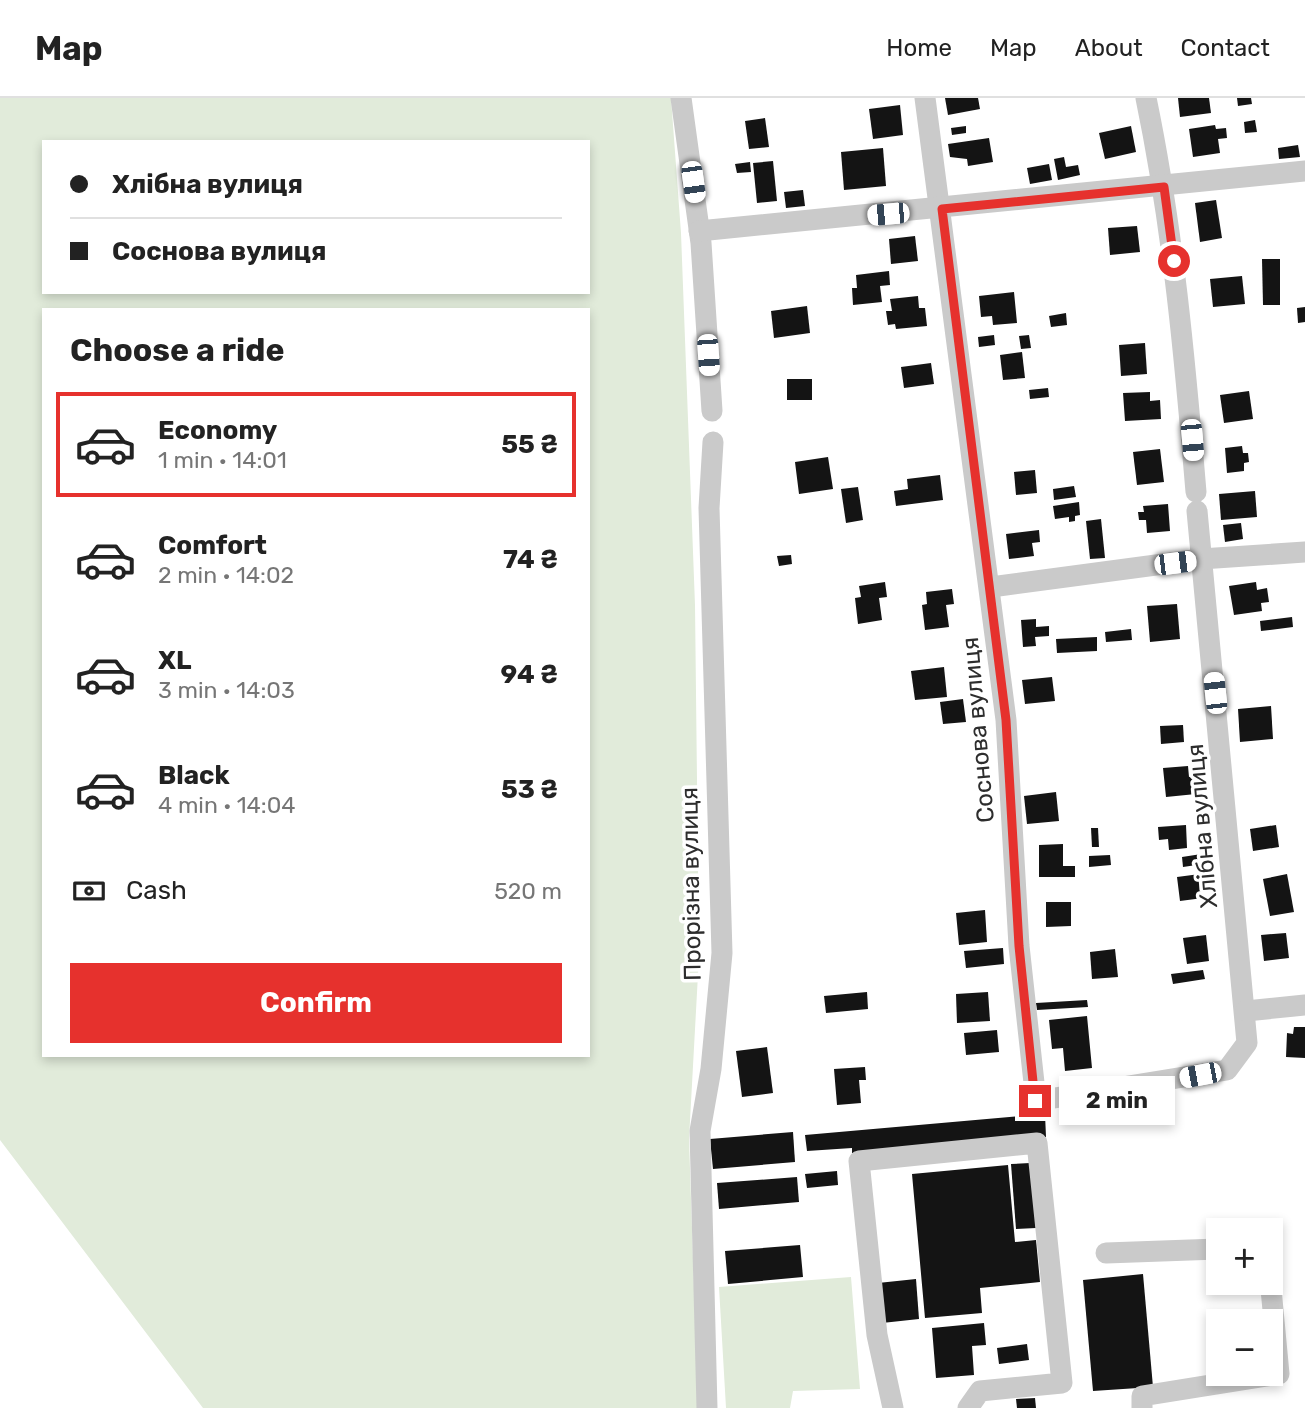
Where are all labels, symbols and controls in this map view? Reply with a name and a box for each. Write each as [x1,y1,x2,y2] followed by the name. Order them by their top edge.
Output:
[35,29,103,68] text: Map
[886,34,952,62] text: Home
[990,34,1037,62] text: Map
[1075,34,1143,62] text: About
[1181,34,1270,62] text: Contact
[680,160,707,204] car
[112,169,303,200] text: Хлібна вулиця
[867,202,910,226] car
[112,236,326,267] text: Соснова вулиця
[1158,245,1190,277] route start
[70,331,284,369] text: Choose a ride
[697,333,720,377] car
[74,413,137,476] icon: car
[158,415,277,446] text: Economy
[1180,418,1205,462] car
[501,429,558,460] text: 55 ₴
[158,446,287,474] text: 1 min · 14:01
[74,528,137,591] icon: car
[158,530,267,561] text: Comfort
[503,544,558,575] text: 74 ₴
[1153,550,1198,576] car
[158,561,294,589] text: 2 min · 14:02
[956,636,1000,824] street label: Соснова вулиця
[74,643,137,706] icon: car
[158,645,191,676] text: XL
[501,659,558,690] text: 94 ₴
[1203,671,1228,715] car
[158,676,295,704] text: 3 min · 14:03
[1181,743,1223,909] street label: Хлібна вулиця
[74,758,137,821] icon: car
[158,760,230,791] text: Black
[501,774,558,805] text: 53 ₴
[675,787,707,981] street label: Прорізна вулиця
[158,791,296,819] text: 4 min · 14:04
[70,872,108,910] icon: cash
[126,875,187,906] text: Cash
[494,877,562,905] text: 520 m
[70,963,562,1043] button: Confirm
[1178,1061,1223,1089] car
[1060,1076,1175,1126] callout: 2 min
[1019,1085,1051,1117] route end
[1086,1086,1148,1114] text: 2 min
[1206,1218,1283,1386] map controls
[1206,1218,1283,1295] button: +
[1206,1309,1283,1386] button: −

